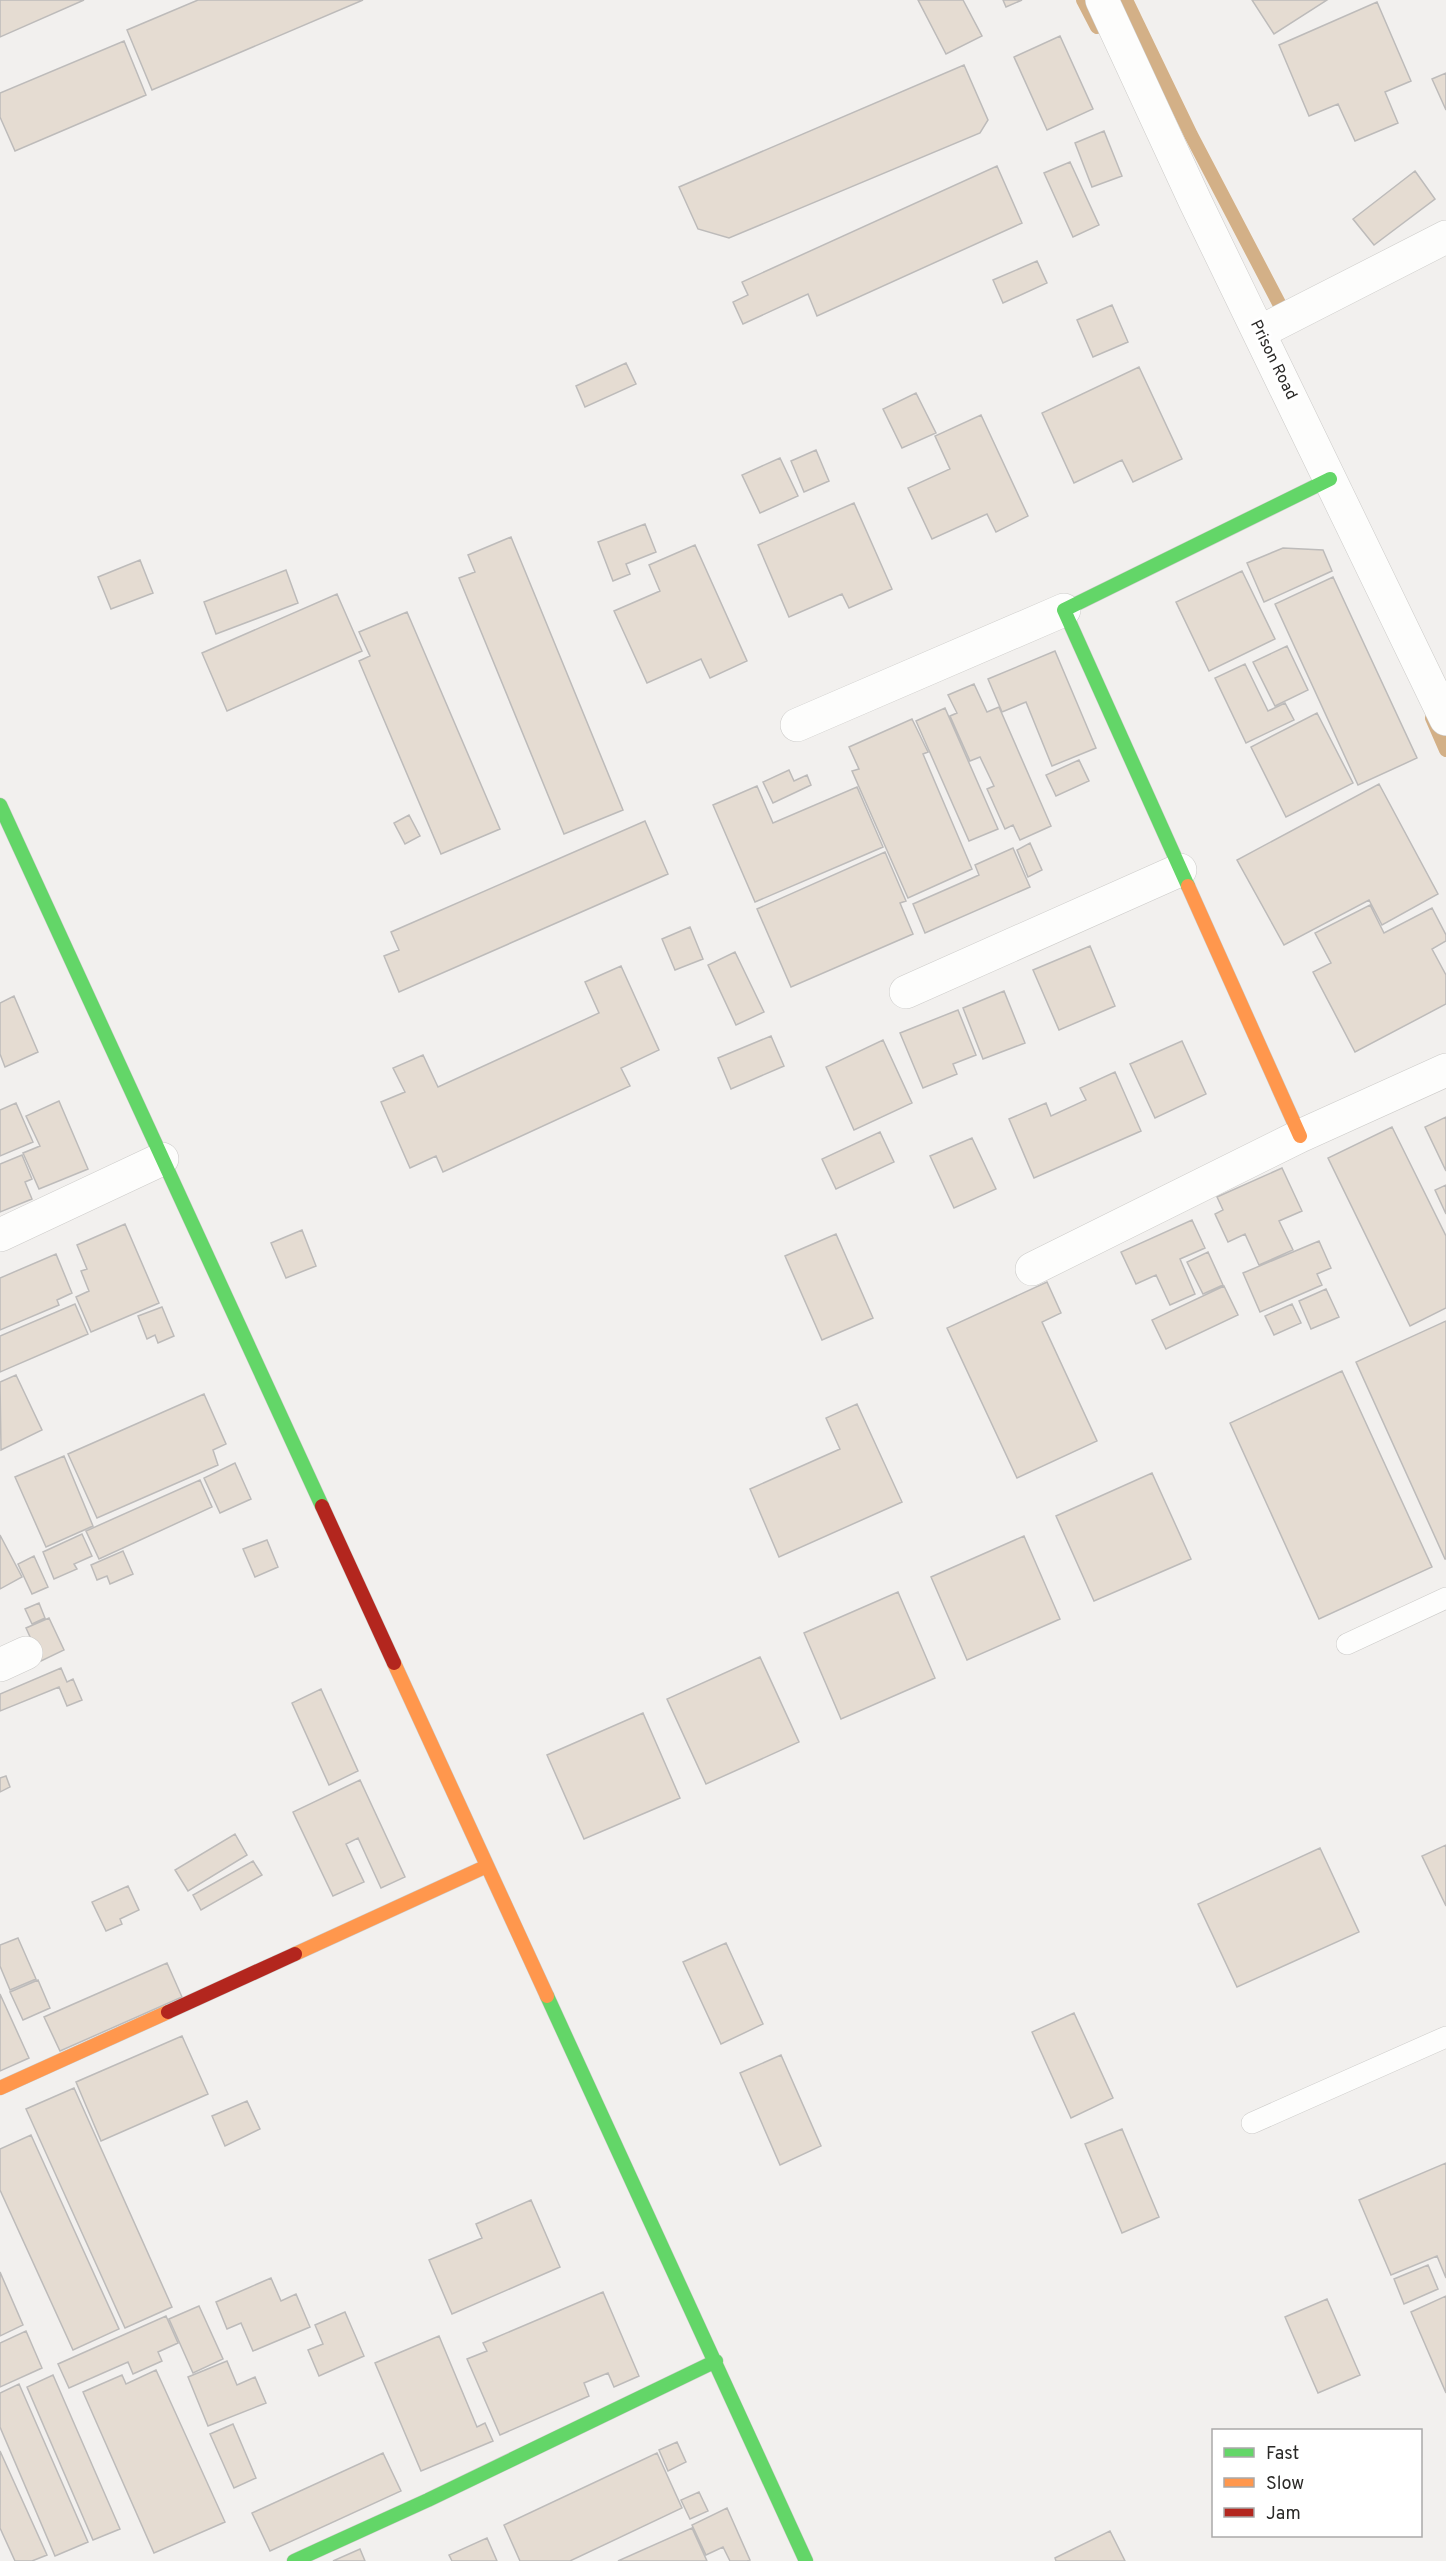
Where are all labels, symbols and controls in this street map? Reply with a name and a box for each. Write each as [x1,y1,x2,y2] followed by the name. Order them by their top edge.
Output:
[1245,317,1301,403] street label: Prison Road
[1212,2429,1422,2537] legend
[1266,2443,1299,2466] text: Fast
[1266,2473,1304,2496] text: Slow
[1266,2503,1301,2526] text: Jam

